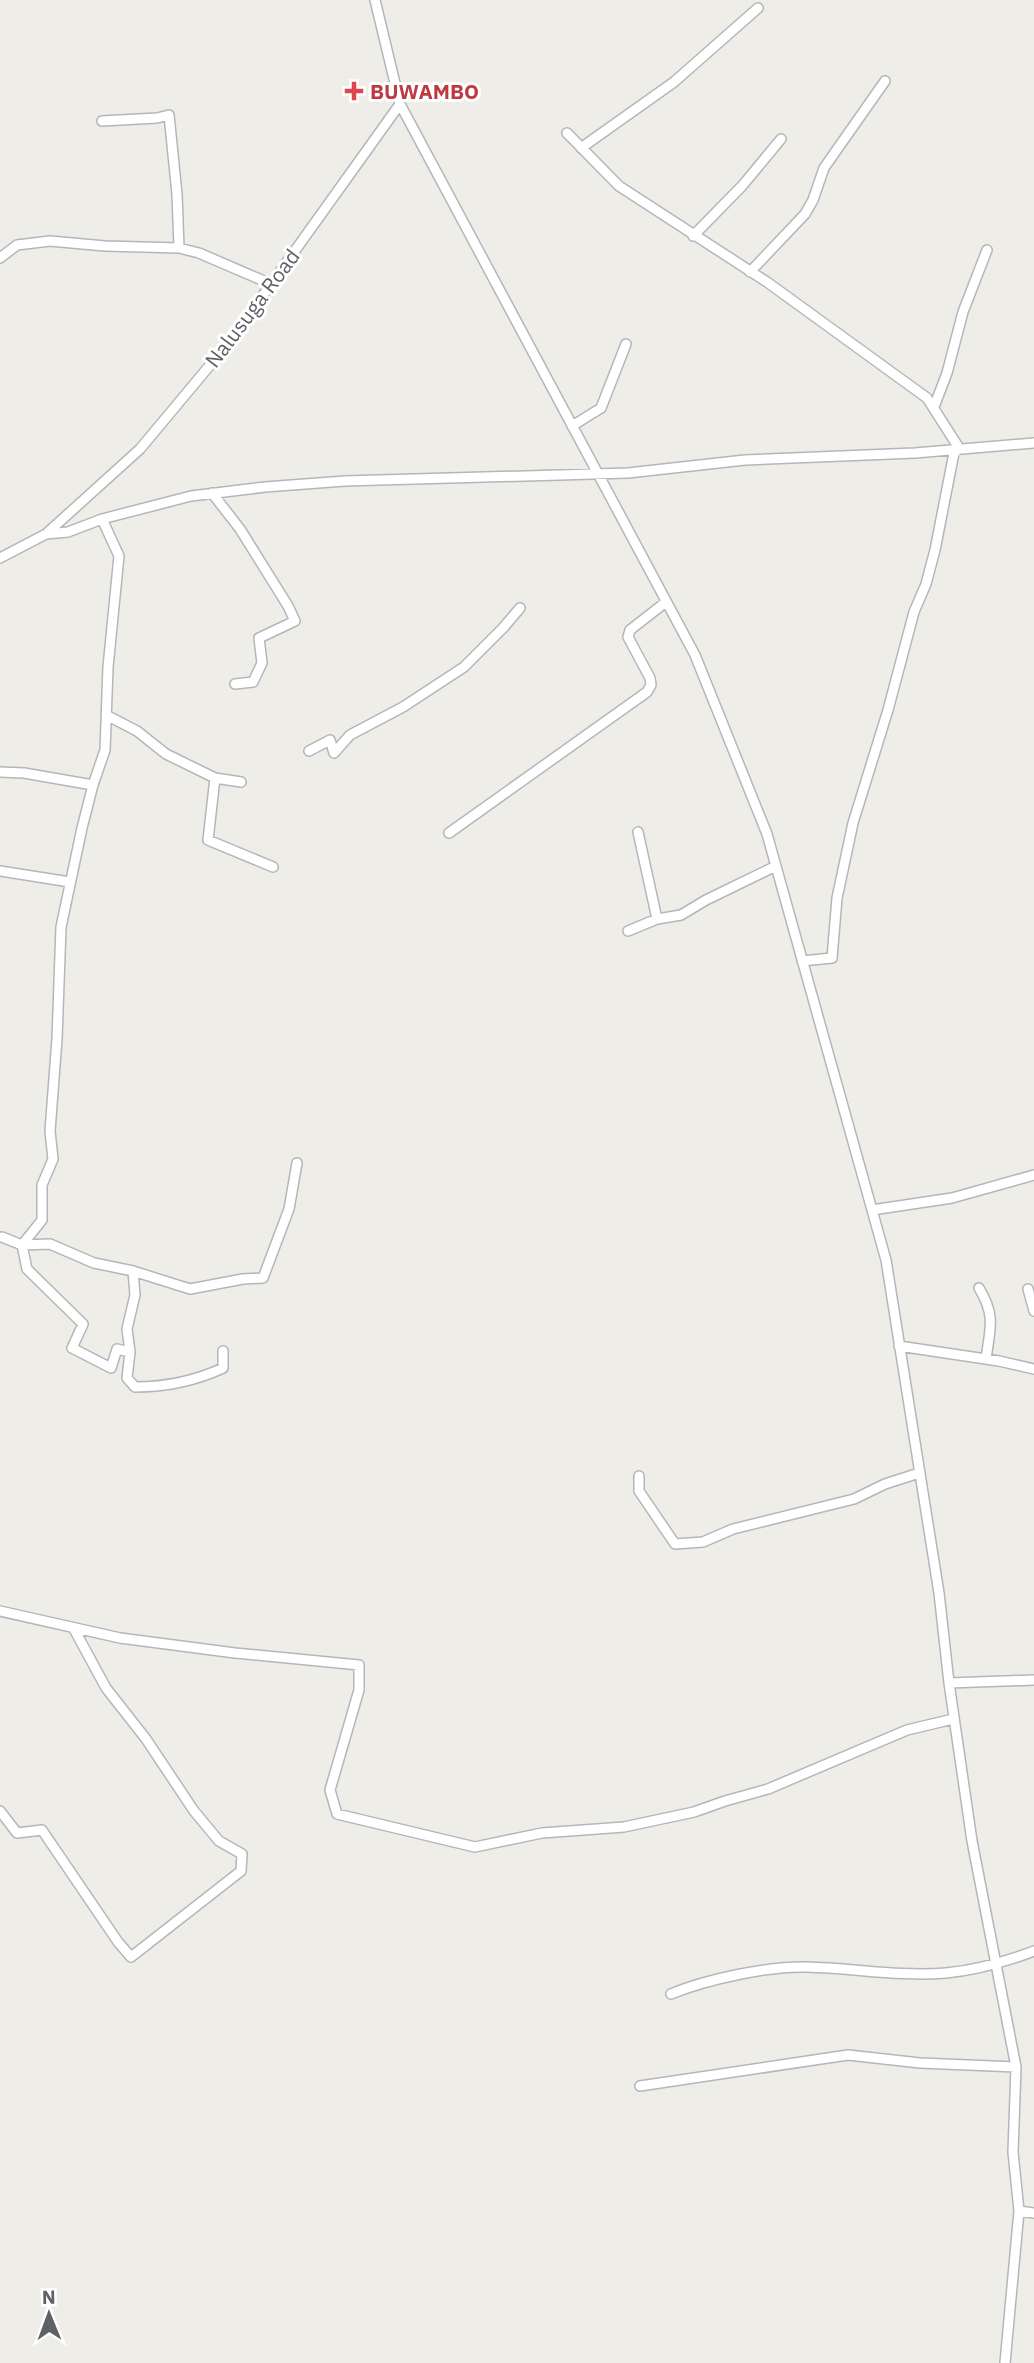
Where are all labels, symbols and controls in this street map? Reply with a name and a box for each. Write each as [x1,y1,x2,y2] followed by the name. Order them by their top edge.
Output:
[370,77,479,105] place label: BUWAMBO
[344,81,364,101] marker: BUWAMBO
[198,243,306,373] street label: Nalusuga Road
[14,2279,84,2349] north arrow
[42,2285,56,2309] text: N

